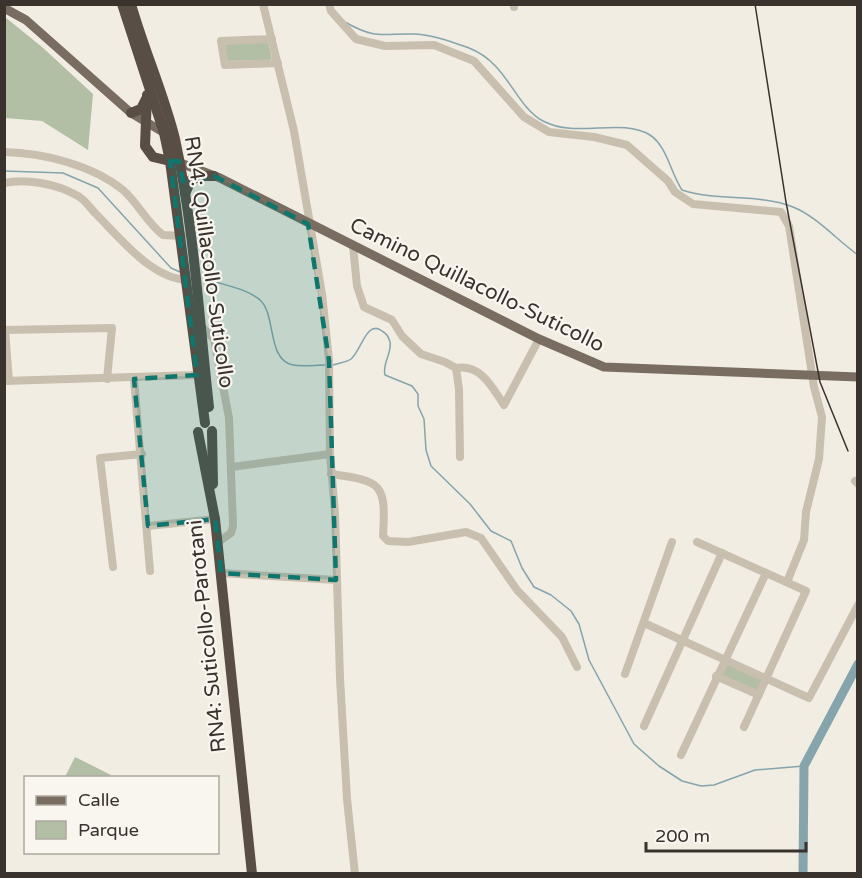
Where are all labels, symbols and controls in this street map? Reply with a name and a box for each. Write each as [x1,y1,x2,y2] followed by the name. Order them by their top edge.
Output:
[179,134,239,390] street label: RN4: Quillacollo-Suticollo
[346,212,608,358] street label: Camino Quillacollo-Suticollo
[182,518,232,754] street label: RN4: Suticollo-Parotani
[24,776,219,854] legend
[78,789,120,811] text: Calle
[646,815,806,853] scale bar
[78,819,139,841] text: Parque
[655,825,710,847] text: 200 m

